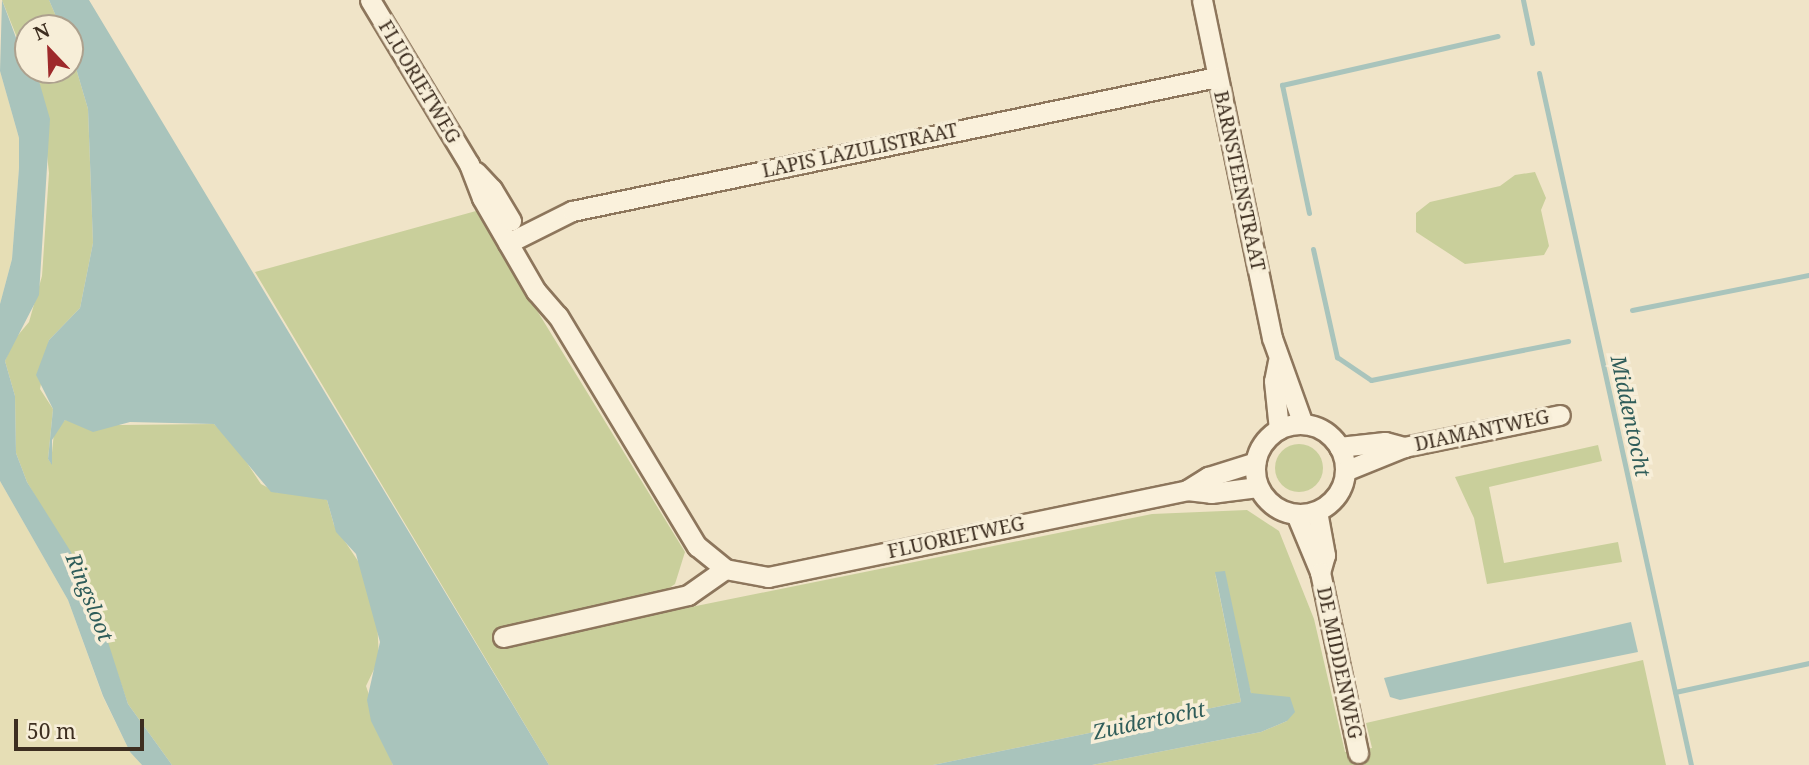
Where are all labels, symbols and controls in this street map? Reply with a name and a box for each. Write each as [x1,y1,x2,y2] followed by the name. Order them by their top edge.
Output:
[14,14,84,84] north arrow
[30,17,54,46] text: N
[373,17,465,147] street label: FLUORIETWEG
[1209,89,1269,273] street label: BARNSTEENSTRAAT
[760,119,960,183] street label: LAPIS LAZULISTRAAT
[1606,353,1656,479] water label: Middentocht
[1413,406,1551,456] street label: DIAMANTWEG
[886,512,1026,564] street label: FLUORIETWEG
[61,549,119,645] water label: Ringsloot
[1312,585,1366,741] street label: DE MIDDENWEG
[1090,696,1208,744] water label: Zuidertocht
[18,706,147,750] scale bar
[27,717,76,745] text: 50 m

